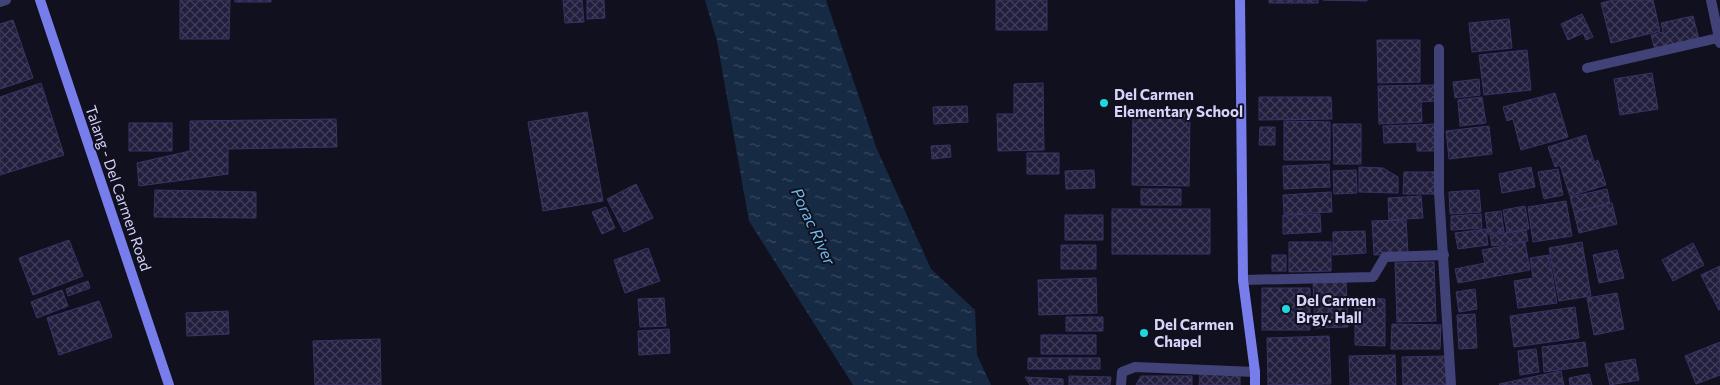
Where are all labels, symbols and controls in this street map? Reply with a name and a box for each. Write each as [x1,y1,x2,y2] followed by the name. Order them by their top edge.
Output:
[1114,85,1243,120] place label: Del Carmen Elementary School
[1098,97,1110,109] marker: Del Carmen Elementary School
[82,103,156,273] street label: Talang - Del Carmen Road
[788,185,840,268] water label: Porac River
[1296,291,1376,326] place label: Del Carmen Brgy. Hall
[1280,303,1292,315] marker: Del Carmen Brgy. Hall
[1154,315,1234,350] place label: Del Carmen Chapel
[1138,327,1150,339] marker: Del Carmen Chapel

